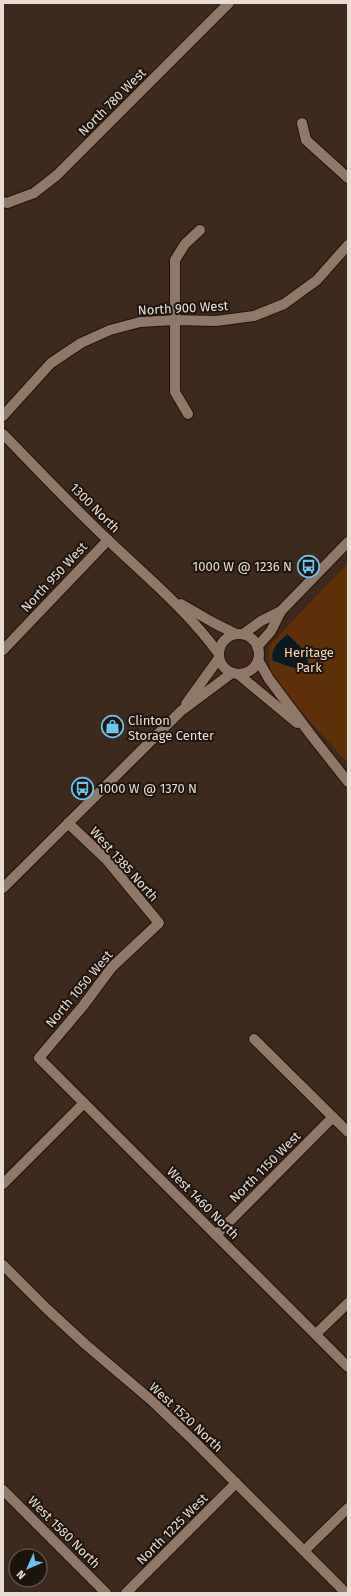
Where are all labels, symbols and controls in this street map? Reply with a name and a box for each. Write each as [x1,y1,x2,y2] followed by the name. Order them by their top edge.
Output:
[75,65,149,139] street label: North 780 West
[137,298,229,318] street label: North 900 West
[67,480,123,536] street label: 1300 North
[18,539,90,615] street label: North 950 West
[295,553,321,579] bus stop icon: 1000 W @ 1236 N
[193,559,292,574] place label: 1000 W @ 1236 N
[284,645,334,675] park label: Heritage Park
[128,713,214,743] place label: Clinton Storage Center
[99,714,125,740] shop icon: Clinton Storage Center
[69,775,95,801] bus stop icon: 1000 W @ 1370 N
[98,781,197,796] place label: 1000 W @ 1370 N
[87,824,161,904] street label: West 1385 North
[42,947,116,1031] street label: North 1050 West
[226,1128,304,1206] street label: North 1150 West
[164,1164,242,1242] street label: West 1460 North
[146,1379,226,1455] street label: West 1520 North
[133,1490,211,1568] street label: North 1225 West
[25,1493,103,1571] street label: West 1580 North
[8,1548,48,1588] north arrow
[14,1568,28,1582] text: N

